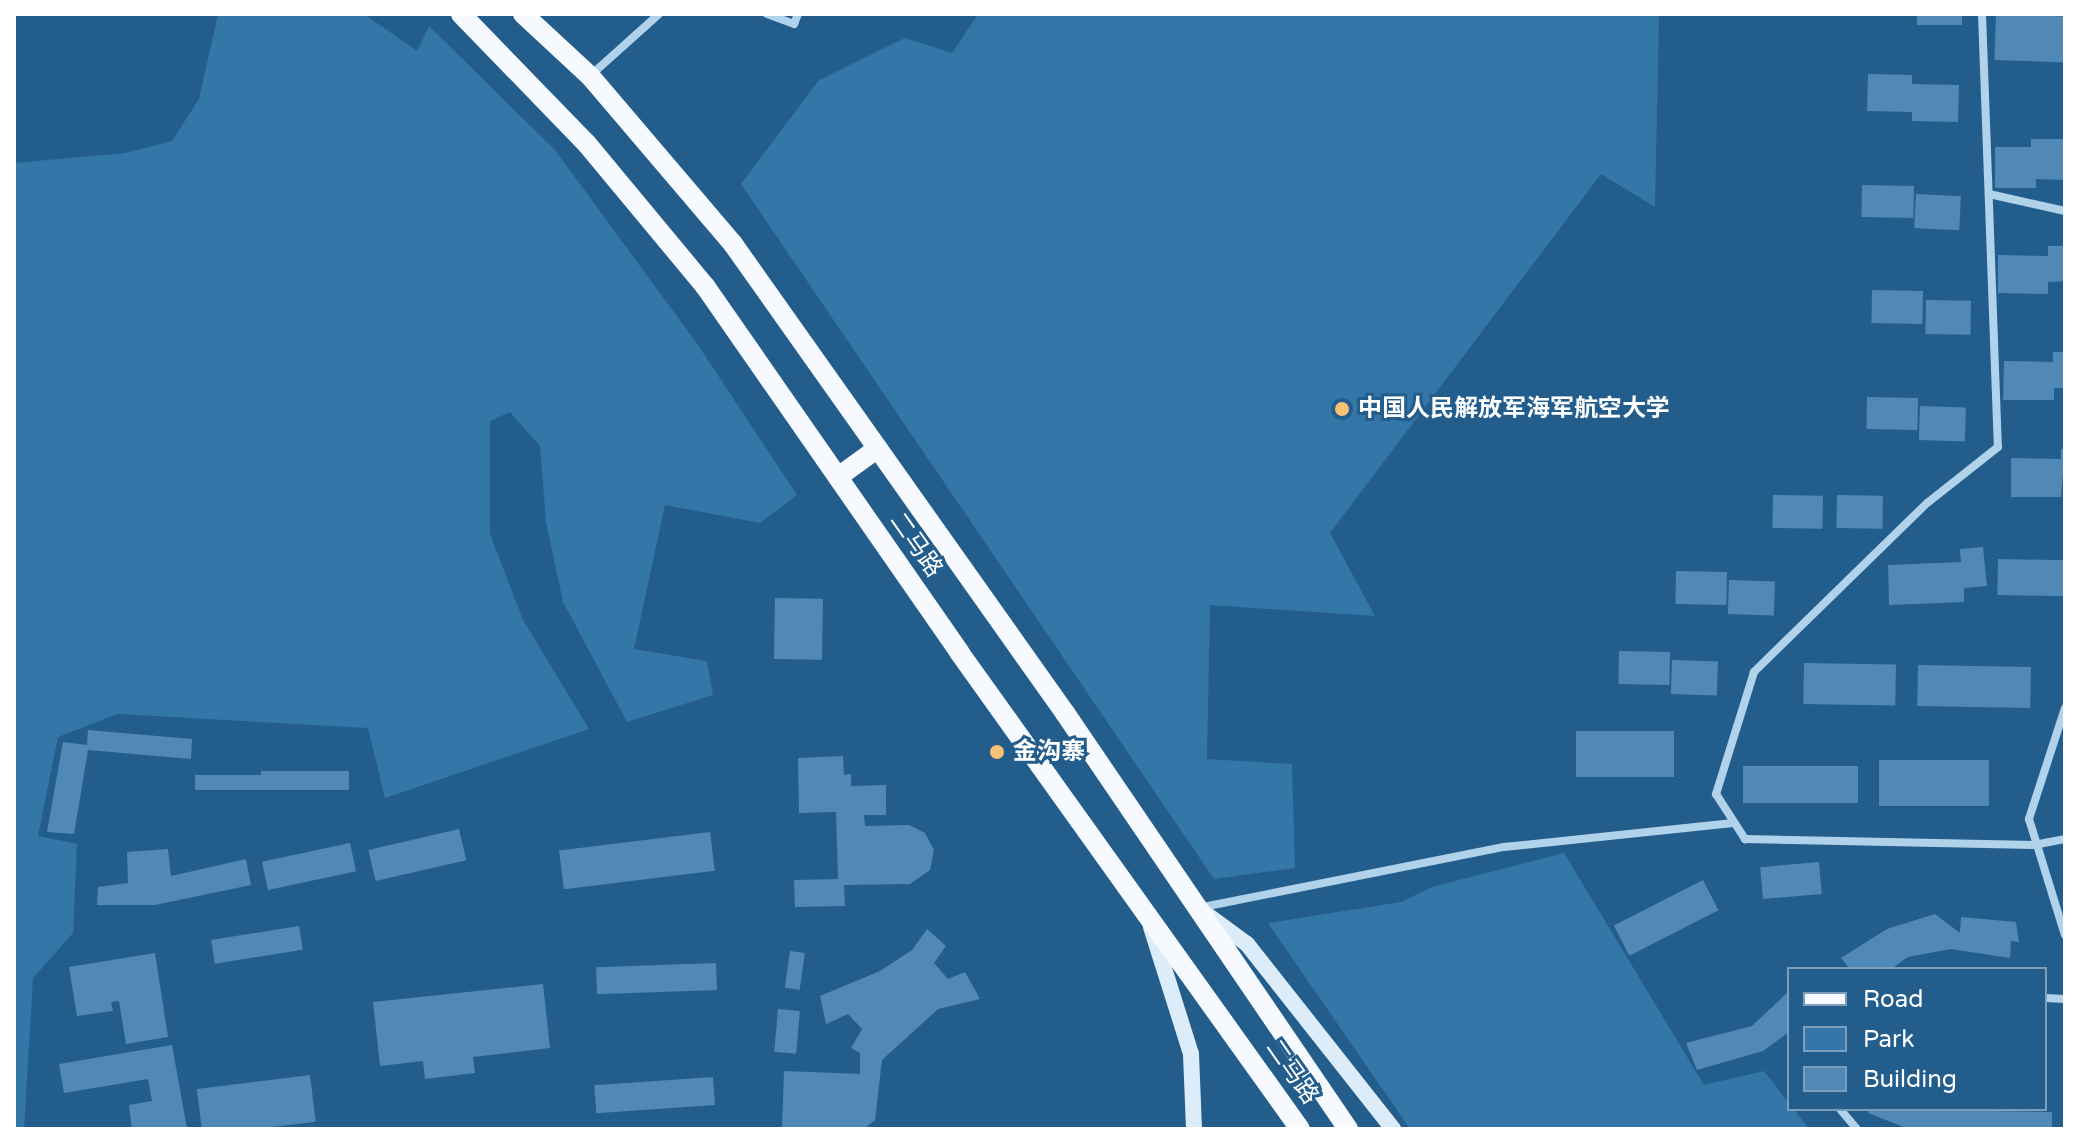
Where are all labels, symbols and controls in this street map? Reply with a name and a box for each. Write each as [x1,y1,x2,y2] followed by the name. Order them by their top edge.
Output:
[1358,395,1670,423] place label: 中国人民解放军海军航空大学
[1333,400,1351,418] marker: 中国人民解放军海军航空大学
[884,507,948,583] street label: 二马路
[1013,738,1085,766] place label: 金沟寨
[988,743,1006,761] marker: 金沟寨
[1787,967,2047,1111] legend
[1863,985,1923,1014] text: Road
[1863,1025,1914,1054] text: Park
[1260,1034,1324,1110] street label: 二马路
[1863,1065,1957,1094] text: Building

